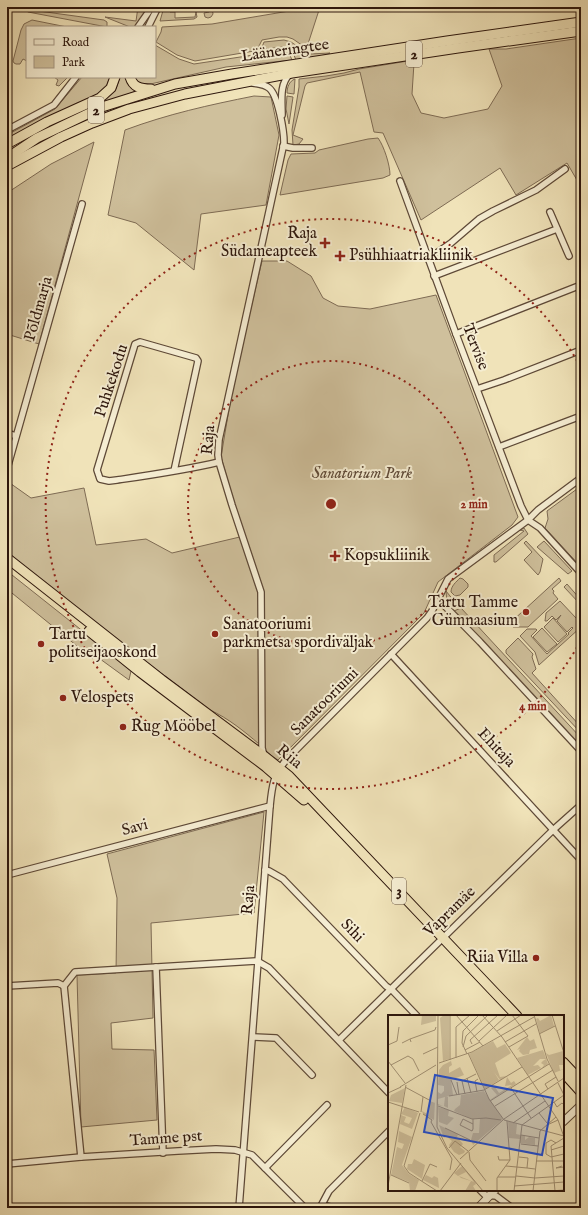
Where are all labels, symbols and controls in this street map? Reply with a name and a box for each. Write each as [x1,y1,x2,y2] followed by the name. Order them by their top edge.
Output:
[26,26,156,78] legend
[62,35,90,50] text: Road
[240,35,330,67] street label: Lääneringtee
[406,41,422,67] road number: 2
[62,55,85,70] text: Park
[88,97,104,123] road number: 2
[221,224,317,262] place label: Raja Südameapteek
[320,238,330,248] marker: Raja Südameapteek
[349,246,473,266] place label: Psühhiaatriakliinik
[334,250,346,262] marker: Psühhiaatriakliinik
[20,274,58,344] street label: Põldmarja
[457,321,493,373] street label: Tervise
[91,342,133,420] street label: Puhkekodu
[198,424,220,456] street label: Raja
[312,464,413,484] park label: Sanatorium Park
[324,497,338,511] centre of rings
[460,497,488,512] text: 2 min
[344,546,430,566] place label: Kopsukliinik
[329,550,341,562] marker: Kopsukliinik
[428,593,518,631] place label: Tartu Tamme Gümnaasium
[521,607,531,617] marker: Tartu Tamme Gümnaasium
[223,615,374,653] place label: Sanatooriumi parkmetsa spordiväljak
[49,625,157,663] place label: Tartu politseijaoskond
[210,629,220,639] marker: Sanatooriumi parkmetsa spordiväljak
[36,639,46,649] marker: Tartu politseijaoskond
[287,664,363,740] street label: Sanatooriumi
[70,688,134,708] place label: Velospets
[58,693,68,703] marker: Velospets
[519,699,547,714] text: 4 min
[131,717,217,737] place label: Rug Mööbel
[118,722,128,732] marker: Rug Mööbel
[473,724,519,772] street label: Ehitaja
[272,740,306,774] street label: Riia
[120,815,150,841] street label: Savi
[392,878,406,904] road number: 3
[419,882,480,942] street label: Vapramäe
[238,884,260,916] street label: Raja
[336,915,368,947] street label: Sihi
[467,948,528,968] place label: Riia Villa
[531,953,541,963] marker: Riia Villa
[388,1015,564,1191] inset map
[129,1126,203,1152] street label: Tamme pst

